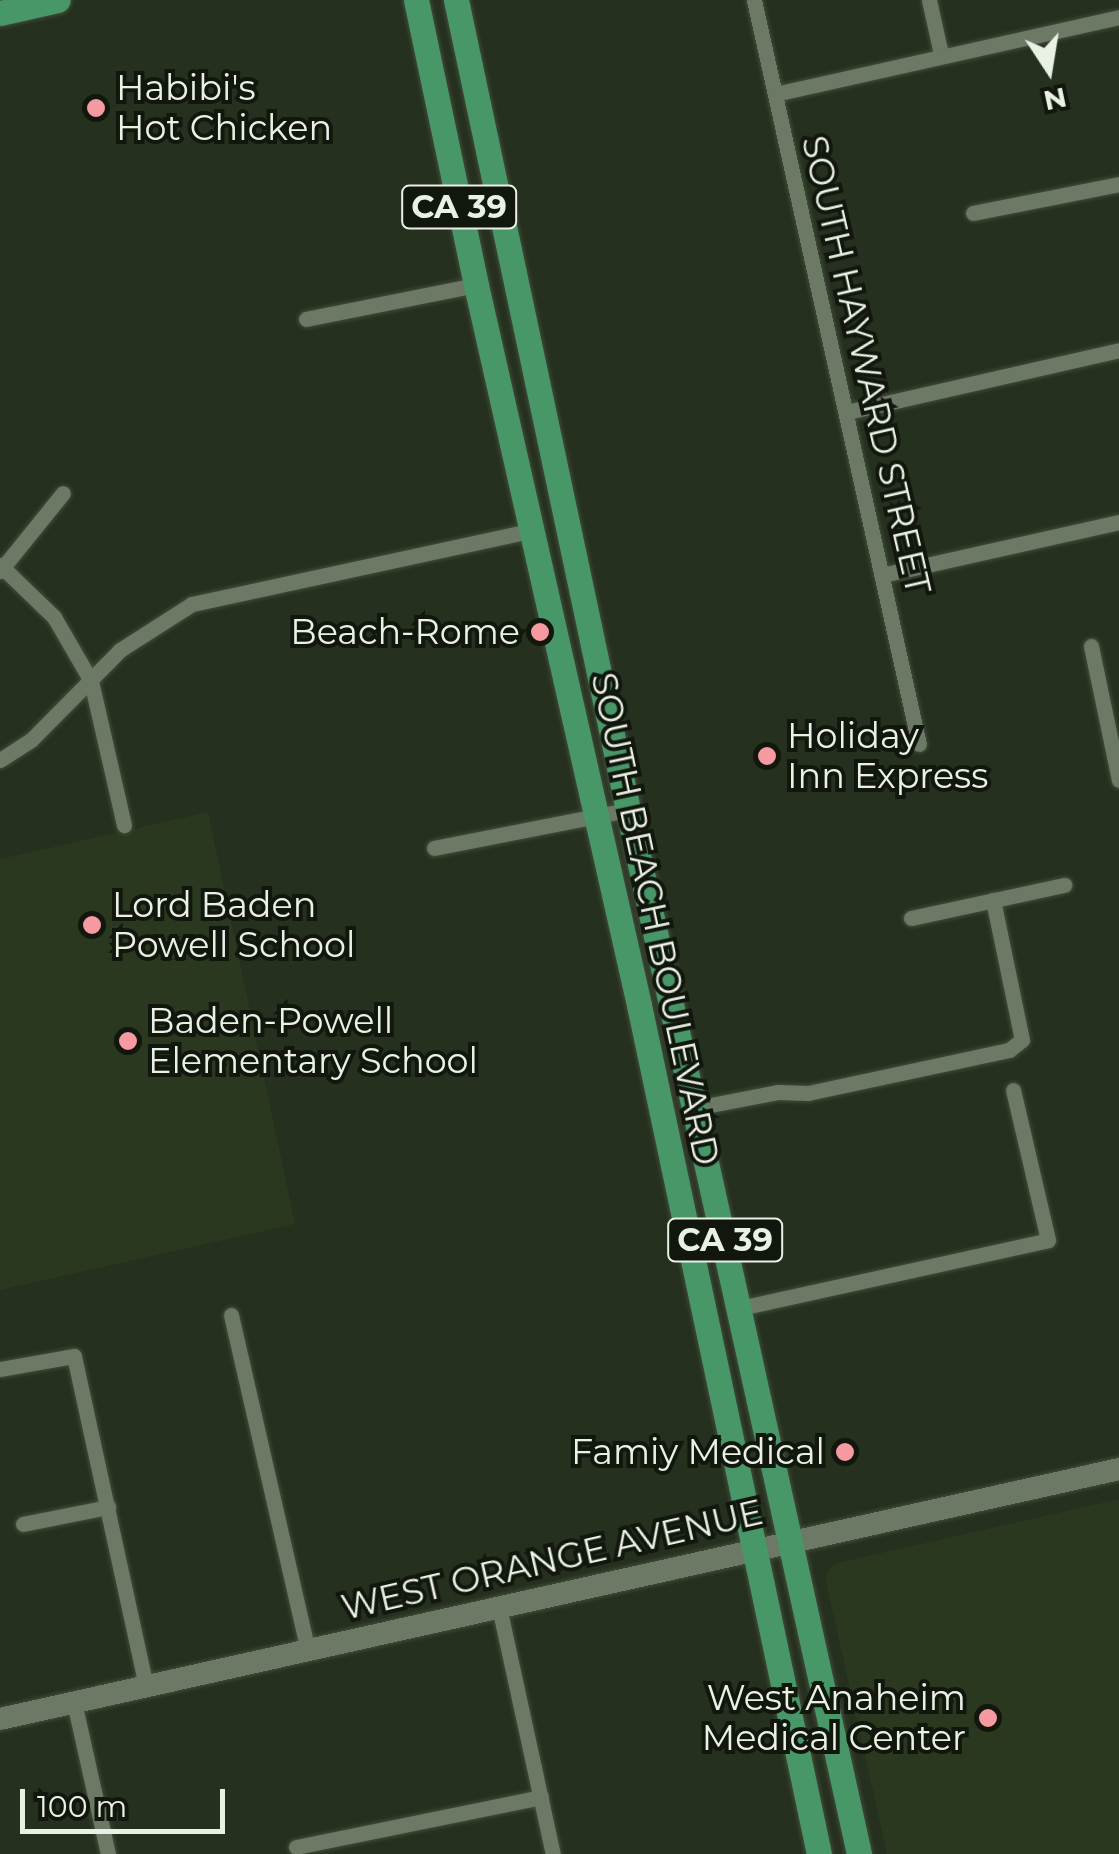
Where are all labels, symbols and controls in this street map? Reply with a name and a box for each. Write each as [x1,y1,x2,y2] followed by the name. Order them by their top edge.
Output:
[999,20,1099,120] north arrow
[116,67,332,149] place label: Habibi's Hot Chicken
[1041,80,1070,118] text: N
[85,97,107,119] marker: Habibi's Hot Chicken
[793,132,939,598] street label: SOUTH HAYWARD STREET
[399,180,519,234] road number: CA 39
[290,611,520,653] place label: Beach-Rome
[529,621,551,643] marker: Beach-Rome
[582,669,728,1169] street label: SOUTH BEACH BOULEVARD
[787,715,988,797] place label: Holiday Inn Express
[756,745,778,767] marker: Holiday Inn Express
[112,884,355,966] place label: Lord Baden Powell School
[81,914,103,936] marker: Lord Baden Powell School
[148,1000,478,1082] place label: Baden-Powell Elementary School
[117,1030,139,1052] marker: Baden-Powell Elementary School
[665,1213,785,1267] road number: CA 39
[571,1431,825,1473] place label: Famiy Medical
[834,1441,856,1463] marker: Famiy Medical
[337,1491,767,1629] street label: WEST ORANGE AVENUE
[702,1677,966,1759] place label: West Anaheim Medical Center
[975,1705,1001,1731] marker: West Anaheim Medical Center
[25,1769,230,1831] scale bar
[37,1788,127,1825] text: 100 m

